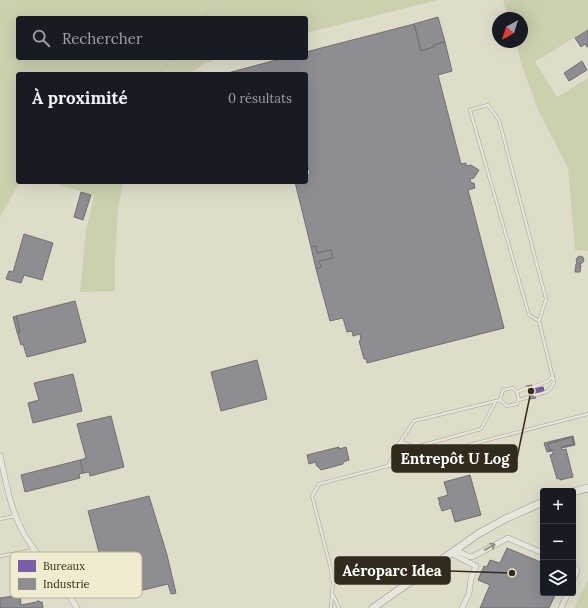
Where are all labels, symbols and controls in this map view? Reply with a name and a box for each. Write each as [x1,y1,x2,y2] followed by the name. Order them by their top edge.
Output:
[492,12,528,48] north arrow
[16,16,308,60] search box
[30,27,52,49] icon: search
[62,29,142,48] text: Rechercher
[32,87,128,109] text: À proximité
[228,90,292,107] text: 0 résultats
[392,445,517,472] callout: Entrepôt U Log
[400,449,510,468] text: Entrepôt U Log
[540,488,576,596] map controls
[540,488,576,524] button: +
[540,524,576,560] button: −
[484,543,496,551] one-way arrow
[10,552,142,598] legend
[335,557,450,584] callout: Aéroparc Idea
[43,559,85,573] text: Bureaux
[540,560,576,596] button: layers
[342,561,442,580] text: Aéroparc Idea
[43,577,90,591] text: Industrie

